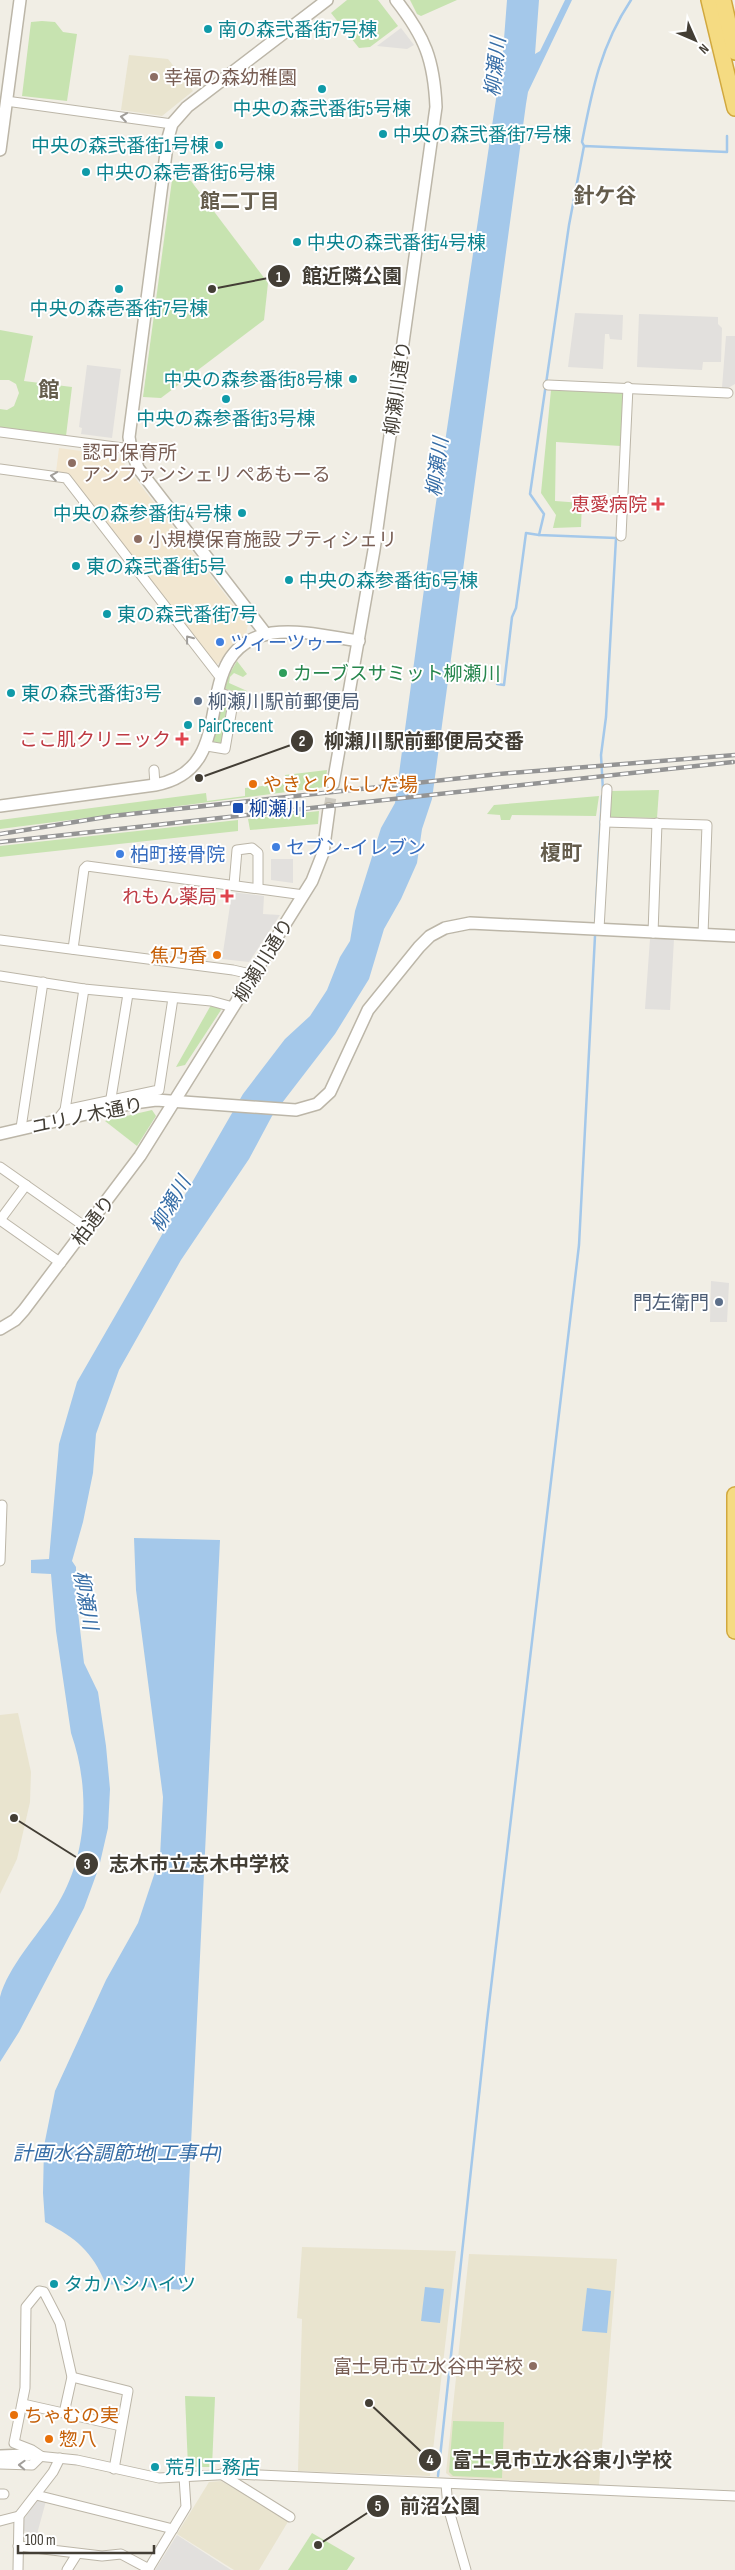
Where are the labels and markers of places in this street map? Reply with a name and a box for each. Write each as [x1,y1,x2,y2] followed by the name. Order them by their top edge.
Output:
[218,19,378,42] place label: 南の森弐番街7号棟
[202,23,214,35] marker: 南の森弐番街7号棟
[164,67,297,90] place label: 幸福の森幼稚園
[148,71,160,83] marker: 幸福の森幼稚園
[316,83,328,95] marker: 中央の森弐番街5号棟
[233,98,411,121] place label: 中央の森弐番街5号棟
[393,124,572,147] place label: 中央の森弐番街7号棟
[377,128,389,140] marker: 中央の森弐番街7号棟
[31,135,209,158] place label: 中央の森弐番街1号棟
[213,139,225,151] marker: 中央の森弐番街1号棟
[96,162,275,185] place label: 中央の森壱番街6号棟
[80,166,92,178] marker: 中央の森壱番街6号棟
[307,232,486,255] place label: 中央の森弐番街4号棟
[291,236,303,248] marker: 中央の森弐番街4号棟
[267,259,412,294] callout: 館近隣公園
[113,283,125,295] marker: 中央の森壱番街7号棟
[30,298,208,321] place label: 中央の森壱番街7号棟
[164,369,343,392] place label: 中央の森参番街8号棟
[347,373,359,385] marker: 中央の森参番街8号棟
[220,393,232,405] marker: 中央の森参番街3号棟
[137,408,315,431] place label: 中央の森参番街3号棟
[82,442,331,487] place label: 認可保育所 アンファンシェリ ぺあもーる
[66,457,78,469] marker: 認可保育所 アンファンシェリ ぺあもーる
[571,494,647,517] place label: 恵愛病院
[651,497,665,511] marker: 恵愛病院
[53,503,232,526] place label: 中央の森参番街4号棟
[236,507,248,519] marker: 中央の森参番街4号棟
[148,529,397,552] place label: 小規模保育施設 プティシェリ
[132,533,144,545] marker: 小規模保育施設 プティシェリ
[86,556,227,579] place label: 東の森弐番街5号
[70,560,82,572] marker: 東の森弐番街5号
[299,570,478,593] place label: 中央の森参番街6号棟
[283,574,295,586] marker: 中央の森参番街6号棟
[117,604,258,627] place label: 東の森弐番街7号
[101,608,113,620] marker: 東の森弐番街7号
[230,632,344,655] place label: ツィーツゥー
[214,636,226,648] marker: ツィーツゥー
[293,663,501,686] place label: カーブスサミット柳瀬川
[277,667,289,679] marker: カーブスサミット柳瀬川
[21,683,162,706] place label: 東の森弐番街3号
[5,687,17,699] marker: 東の森弐番街3号
[208,691,360,714] place label: 柳瀬川駅前郵便局
[192,695,204,707] marker: 柳瀬川駅前郵便局
[198,715,273,738] place label: PairCrecent
[182,719,194,731] marker: PairCrecent
[289,723,534,758] callout: 柳瀬川駅前郵便局交番
[19,729,171,752] place label: ここ肌クリニック
[175,732,189,746] marker: ここ肌クリニック
[263,774,418,797] place label: やきとり にしだ場
[247,778,259,790] marker: やきとり にしだ場
[249,798,306,821] place label: 柳瀬川
[231,801,245,815] marker: 柳瀬川
[286,837,426,860] place label: セブン-イレブン
[270,841,282,853] marker: セブン-イレブン
[130,844,225,867] place label: 柏町接骨院
[114,848,126,860] marker: 柏町接骨院
[122,886,217,909] place label: れもん薬局
[221,890,233,902] marker: れもん薬局
[150,945,207,968] place label: 焦乃香
[211,949,223,961] marker: 焦乃香
[633,1292,709,1315] place label: 門左衛門
[713,1296,725,1308] marker: 門左衛門
[74,1847,299,1882] callout: 志木市立志木中学校
[64,2274,196,2297] place label: タカハシハイツ
[48,2278,60,2290] marker: タカハシハイツ
[333,2356,523,2379] place label: 富士見市立水谷中学校
[527,2360,539,2372] marker: 富士見市立水谷中学校
[24,2405,119,2428] place label: ちゃむの実
[8,2409,20,2421] marker: ちゃむの実
[59,2429,97,2452] place label: 惣八
[43,2433,55,2445] marker: 惣八
[417,2443,682,2478] callout: 富士見市立水谷東小学校
[165,2457,260,2480] place label: 荒引工務店
[149,2461,161,2473] marker: 荒引工務店
[365,2488,490,2523] callout: 前沼公園

